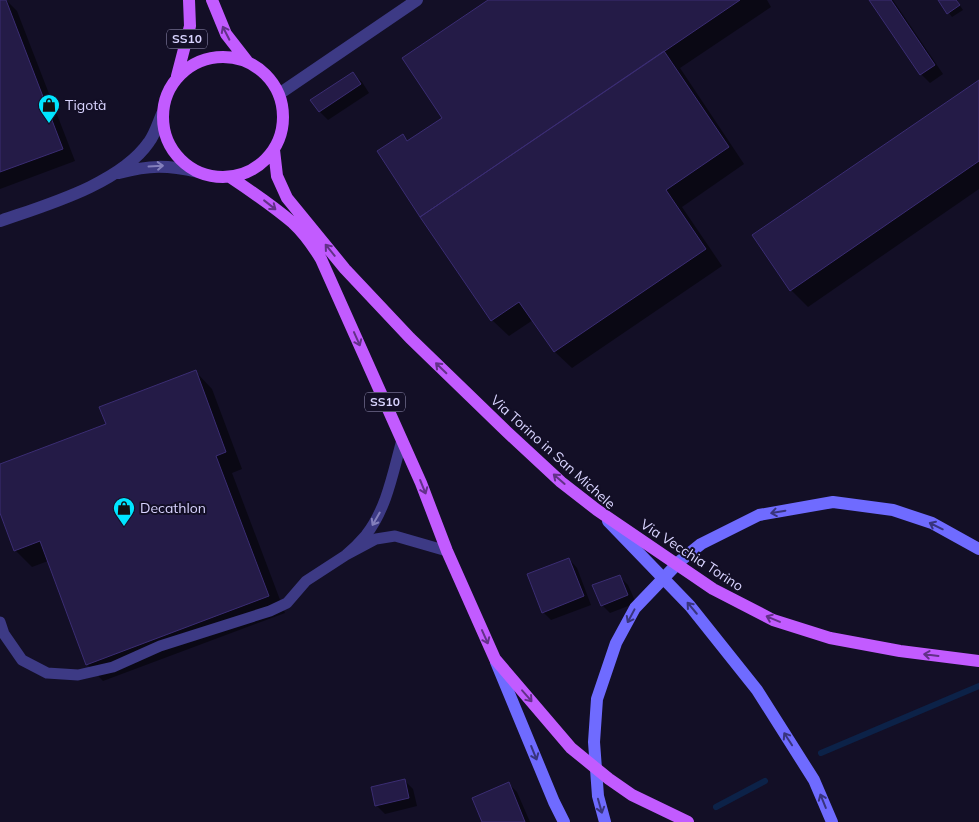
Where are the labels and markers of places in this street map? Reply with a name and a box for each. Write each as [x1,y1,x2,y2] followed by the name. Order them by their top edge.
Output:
[37,93,61,124] shop icon: Tigotà
[65,96,106,114] place label: Tigotà
[112,496,136,527] shop icon: Decathlon
[140,499,206,517] place label: Decathlon

